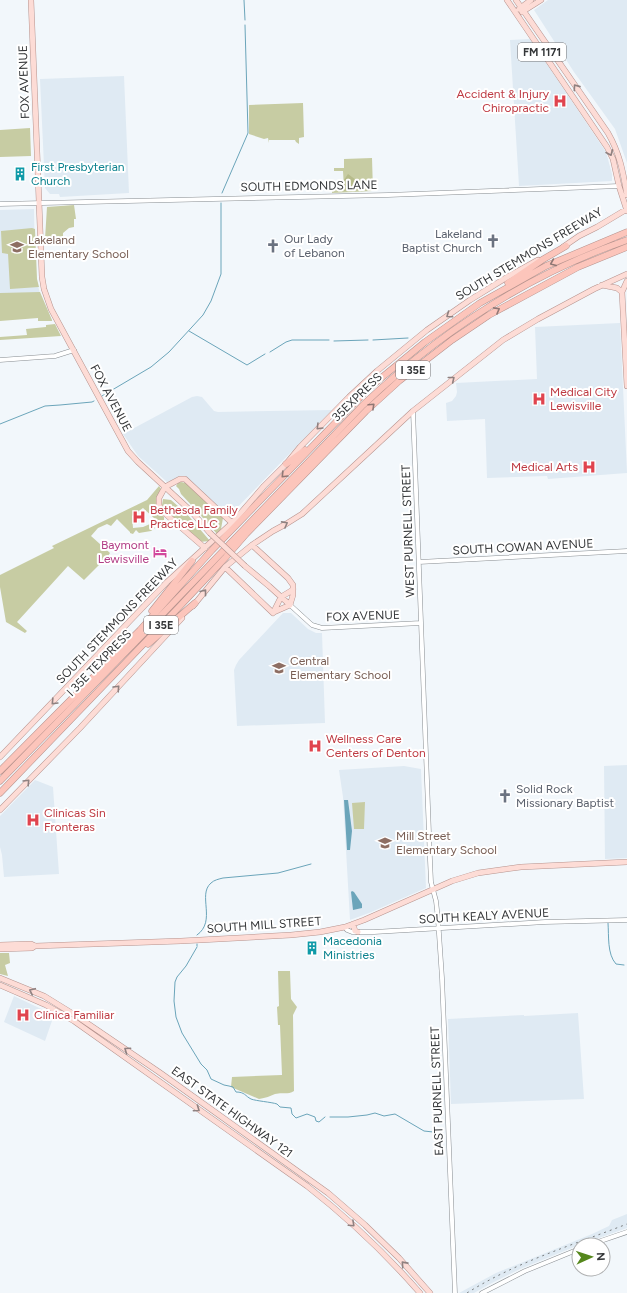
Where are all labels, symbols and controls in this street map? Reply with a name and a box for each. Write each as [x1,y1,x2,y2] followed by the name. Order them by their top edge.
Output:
[518,43,566,61] road number: FM 1171
[16,45,32,119] street label: FOX AVENUE
[573,84,581,91] one-way arrow
[456,87,550,115] place label: Accident & Injury Chiropractic
[552,93,568,109] hospital icon: Accident & Injury Chiropractic
[605,148,613,156] one-way arrow
[31,160,125,188] place label: First Presbyterian Church
[12,166,28,182] building icon: First Presbyterian Church
[240,178,378,194] street label: SOUTH EDMONDS LANE
[453,204,606,303] street label: SOUTH STEMMONS FREEWAY
[402,227,482,255] place label: Lakeland Baptist Church
[284,232,345,260] place label: Our Lady of Lebanon
[28,233,129,261] place label: Lakeland Elementary School
[485,233,501,249] church icon: Lakeland Baptist Church
[265,238,281,254] church icon: Our Lady of Lebanon
[9,239,25,255] school or university icon: Lakeland Elementary School
[549,259,556,267] one-way arrow
[493,308,500,315] one-way arrow
[446,310,453,317] one-way arrow
[396,361,430,379] road number: I 35E
[87,362,135,434] street label: FOX AVENUE
[329,370,385,424] street label: 35EXPRESS
[447,377,455,384] one-way arrow
[550,385,618,413] place label: Medical City Lewisville
[531,391,547,407] hospital icon: Medical City Lewisville
[367,403,375,411] one-way arrow
[316,422,324,430] one-way arrow
[581,459,597,475] hospital icon: Medical Arts
[511,460,578,474] place label: Medical Arts
[399,464,417,598] street label: WEST PURNELL STREET
[282,470,289,478] one-way arrow
[150,503,239,531] place label: Bethesda Family Practice LLC
[131,509,147,525] hospital icon: Bethesda Family Practice LLC
[281,522,288,529] one-way arrow
[452,536,594,558] street label: SOUTH COWAN AVENUE
[98,538,149,566] place label: Baymont Lewisville
[152,544,168,560] hotel icon: Baymont Lewisville
[53,555,181,687] street label: SOUTH STEMMONS FREEWAY
[199,589,206,596] one-way arrow
[326,608,400,624] street label: FOX AVENUE
[144,616,178,634] road number: I 35E
[64,627,134,699] street label: I 35E TEXPRESS
[290,654,391,682] place label: Central Elementary School
[271,660,287,676] school or university icon: Central Elementary School
[112,685,120,693] one-way arrow
[51,697,59,705] one-way arrow
[326,732,426,760] place label: Wellness Care Centers of Denton
[307,738,323,754] hospital icon: Wellness Care Centers of Denton
[22,779,30,787] one-way arrow
[516,782,614,810] place label: Solid Rock Missionary Baptist
[497,788,513,804] church icon: Solid Rock Missionary Baptist
[44,806,106,834] place label: Clinicas Sin Fronteras
[25,812,41,828] hospital icon: Clinicas Sin Fronteras
[396,829,497,857] place label: Mill Street Elementary School
[377,835,393,851] school or university icon: Mill Street Elementary School
[419,906,549,926] street label: SOUTH KEALY AVENUE
[206,914,322,936] street label: SOUTH MILL STREET
[323,934,382,962] place label: Macedonia Ministries
[304,940,320,956] building icon: Macedonia Ministries
[29,988,36,996] one-way arrow
[15,1007,31,1023] hospital icon: Clínica Familiar
[34,1008,114,1022] place label: Clínica Familiar
[428,1026,446,1156] street label: EAST PURNELL STREET
[125,1048,132,1055] one-way arrow
[169,1063,295,1161] street label: EAST STATE HIGHWAY 121
[192,1104,199,1111] one-way arrow
[347,1219,355,1227] one-way arrow
[571,1237,611,1277] north arrow
[594,1252,607,1261] text: N
[401,1261,409,1269] one-way arrow

